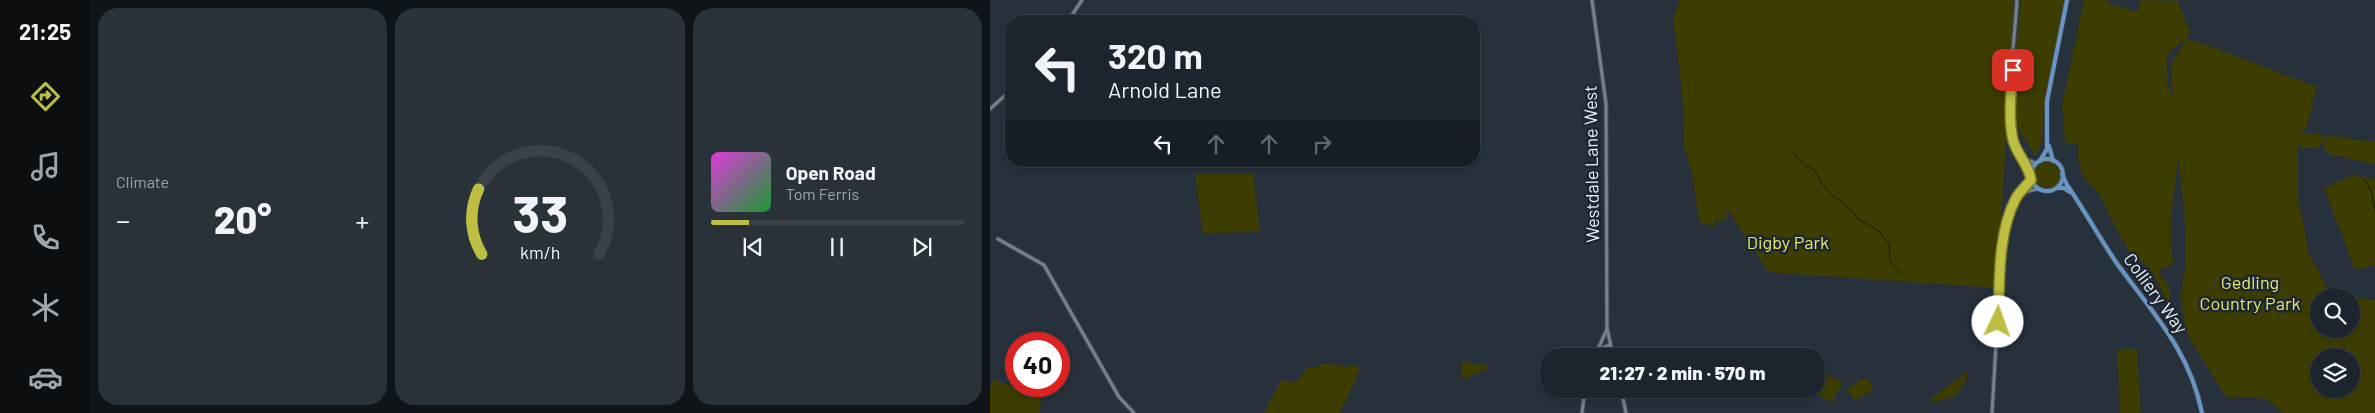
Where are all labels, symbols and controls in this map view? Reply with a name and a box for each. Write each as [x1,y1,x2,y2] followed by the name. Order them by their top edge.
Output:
[19,18,71,44] text: 21:25
[1108,34,1203,76] text: 320 m
[1025,35,1090,100] icon: left
[1992,49,2034,91] pin
[1999,56,2027,84] icon: arrive
[1108,76,1222,102] text: Arnold Lane
[28,79,63,114] icon: directions
[1579,85,1603,243] street label: Westdale Lane West
[1149,130,1177,158] icon: left
[1202,130,1230,158] icon: ahead
[1255,130,1283,158] icon: ahead
[1308,130,1336,158] icon: right
[28,149,63,184] icon: music
[786,161,876,184] text: Open Road
[116,172,169,191] text: Climate
[512,181,568,243] text: 33
[786,184,859,203] text: Tom Ferris
[214,196,271,242] text: 20°
[116,203,130,237] text: −
[355,203,369,237] text: +
[28,220,63,255] icon: phone
[1747,231,1829,253] park label: Digby Park
[739,233,767,261] icon: previous
[823,233,851,261] icon: pause
[908,233,936,261] icon: next
[520,241,560,263] text: km/h
[2119,248,2193,338] street label: Colliery Way
[2200,271,2300,314] park label: Gedling Country Park
[2310,288,2360,398] map controls
[2310,288,2360,338] button: search
[28,290,63,325] icon: climate
[1971,295,2023,347] position arrow
[1005,332,1070,397] speed limit sign: 40
[2310,348,2360,398] button: layers
[28,360,63,395] icon: car
[1600,361,1765,384] text: 21:27 · 2 min · 570 m

